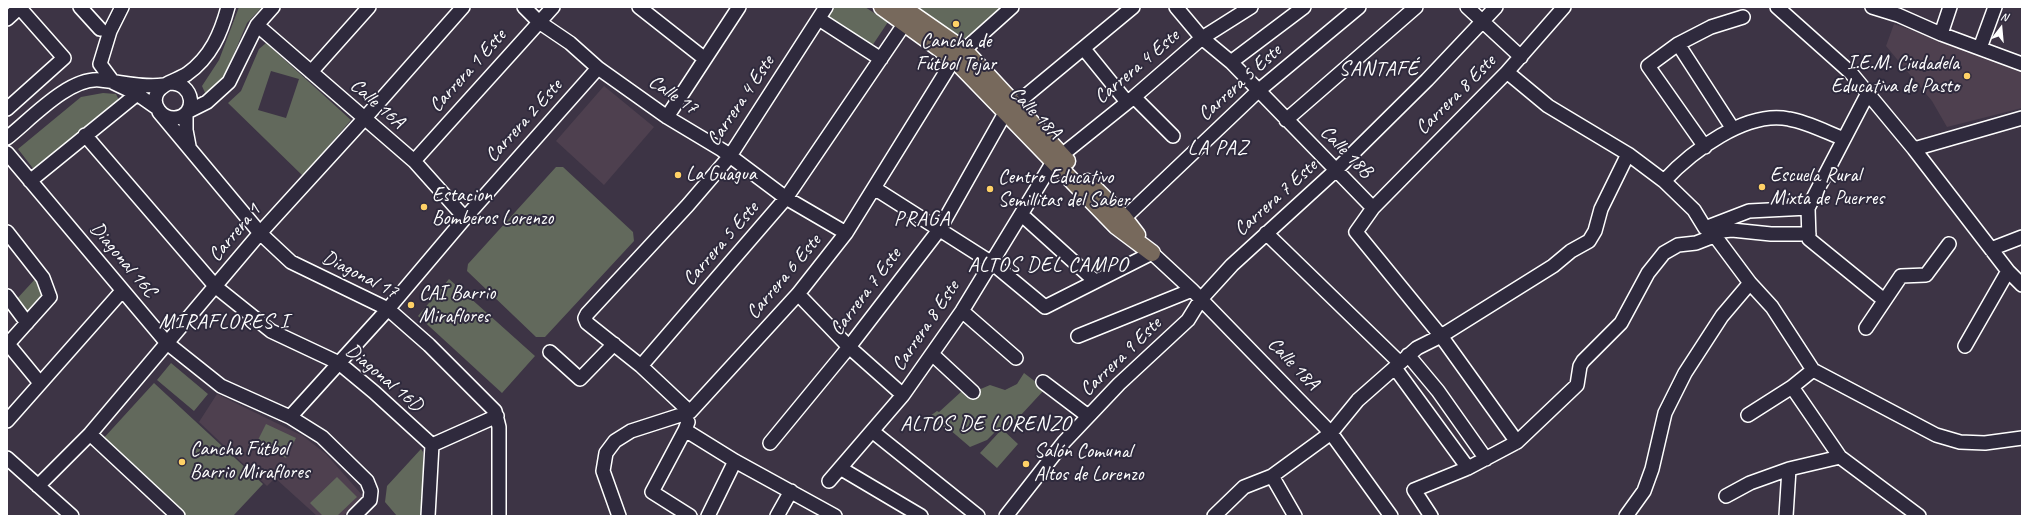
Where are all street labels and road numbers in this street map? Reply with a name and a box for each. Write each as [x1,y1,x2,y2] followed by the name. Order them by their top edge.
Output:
[424,24,512,118] street label: Carrera 1 Este
[1090,24,1184,110] street label: Carrera 4 Este
[1193,39,1287,127] street label: Carrera 5 Este
[1411,50,1501,140] street label: Carrera 8 Este
[702,51,780,151] street label: Carrera 4 Este
[644,70,702,120] street label: Calle 17
[345,74,409,134] street label: Calle 16A
[480,74,568,168] street label: Carrera 2 Este
[1004,82,1066,144] street label: Calle 18A
[1315,121,1377,183] street label: Calle 18B
[1229,154,1323,242] street label: Carrera 7 Este
[678,197,764,291] street label: Carrera 5 Este
[204,199,266,267] street label: Carrera 1
[85,217,161,303] street label: Diagonal 16C
[741,230,827,324] street label: Carrera 6 Este
[825,243,907,341] street label: Carrera 7 Este
[318,246,402,304] street label: Diagonal 17
[887,276,965,376] street label: Carrera 8 Este
[1075,312,1167,402] street label: Carrera 9 Este
[1262,333,1324,395] street label: Calle 18A
[341,339,427,417] street label: Diagonal 16D

